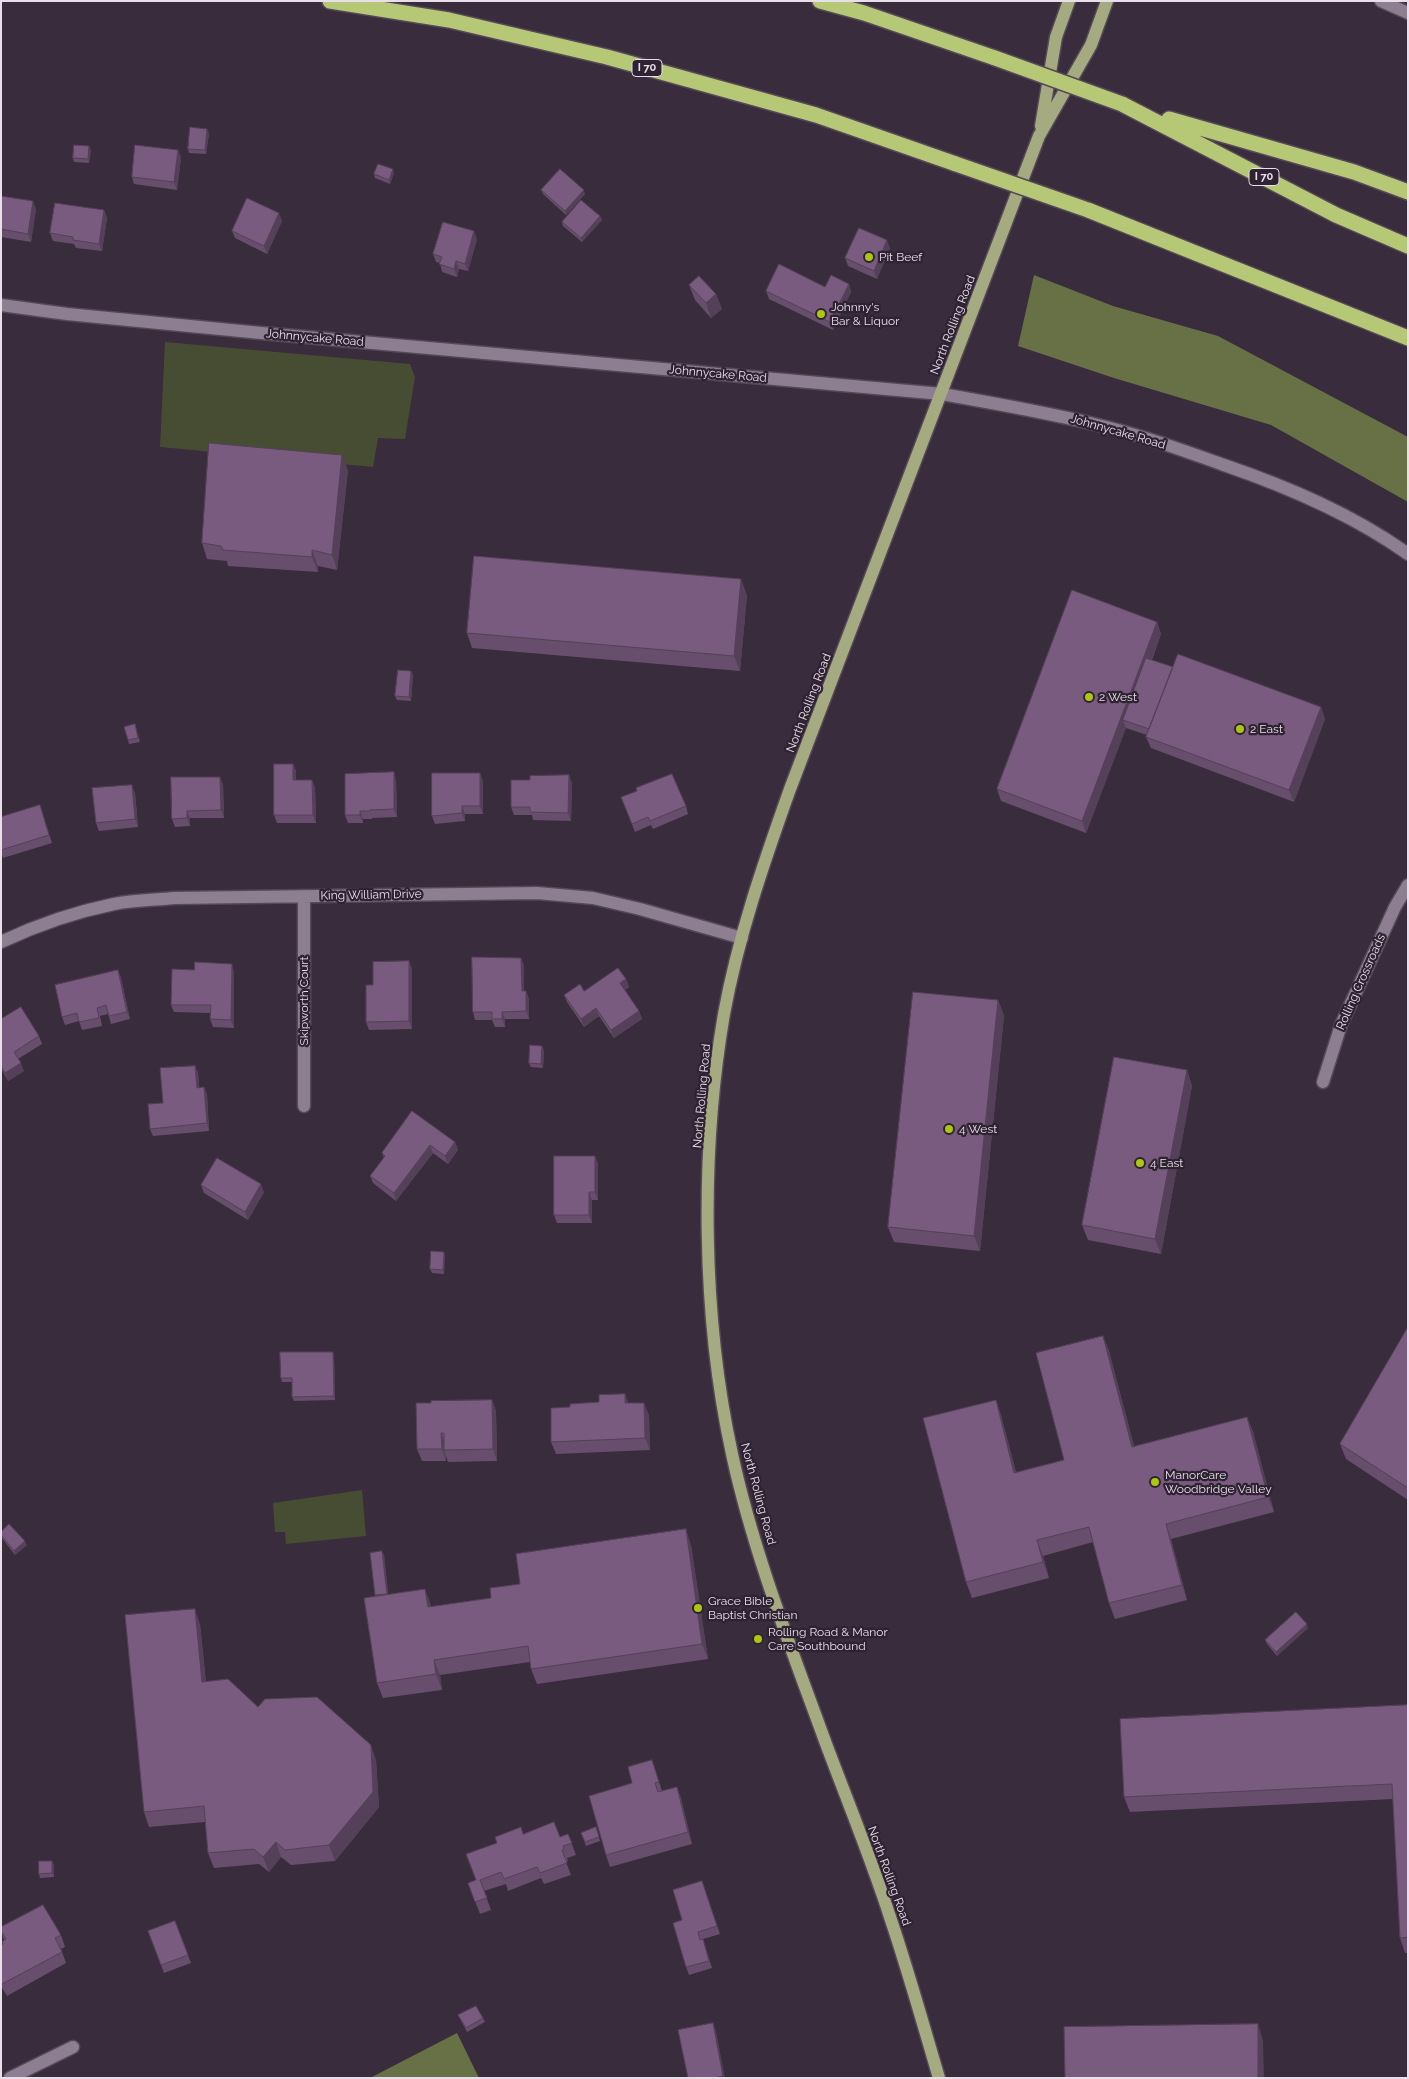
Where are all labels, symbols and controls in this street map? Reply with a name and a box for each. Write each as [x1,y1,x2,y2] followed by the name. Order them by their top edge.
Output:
[632,59,662,76] road number: I 70
[1249,168,1279,186] road number: I 70
[879,250,922,264] place label: Pit Beef
[863,251,875,263] marker: Pit Beef
[928,274,978,376] street label: North Rolling Road
[831,300,899,328] place label: Johnny's Bar & Liquor
[815,308,827,320] marker: Johnny's Bar & Liquor
[266,327,364,349] street label: Johnnycake Road
[669,363,767,385] street label: Johnnycake Road
[1069,412,1167,452] street label: Johnnycake Road
[784,652,834,754] street label: North Rolling Road
[1099,690,1137,704] place label: 2 West
[1083,691,1095,703] marker: 2 West
[1250,722,1283,736] place label: 2 East
[1234,723,1246,735] marker: 2 East
[320,887,422,903] street label: King William Drive
[1333,932,1389,1032] street label: Rolling Crossroads
[297,956,311,1046] street label: Skipworth Court
[690,1043,714,1149] street label: North Rolling Road
[959,1122,997,1136] place label: 4 West
[943,1123,955,1135] marker: 4 West
[1150,1156,1183,1170] place label: 4 East
[1134,1157,1146,1169] marker: 4 East
[737,1442,779,1546] street label: North Rolling Road
[1165,1468,1272,1496] place label: ManorCare Woodbridge Valley
[1149,1476,1161,1488] marker: ManorCare Woodbridge Valley
[708,1594,797,1622] place label: Grace Bible Baptist Christian
[692,1602,704,1614] marker: Grace Bible Baptist Christian
[768,1625,888,1653] place label: Rolling Road & Manor Care Southbound
[752,1633,764,1645] marker: Rolling Road & Manor Care Southbound
[864,1824,914,1928] street label: North Rolling Road

